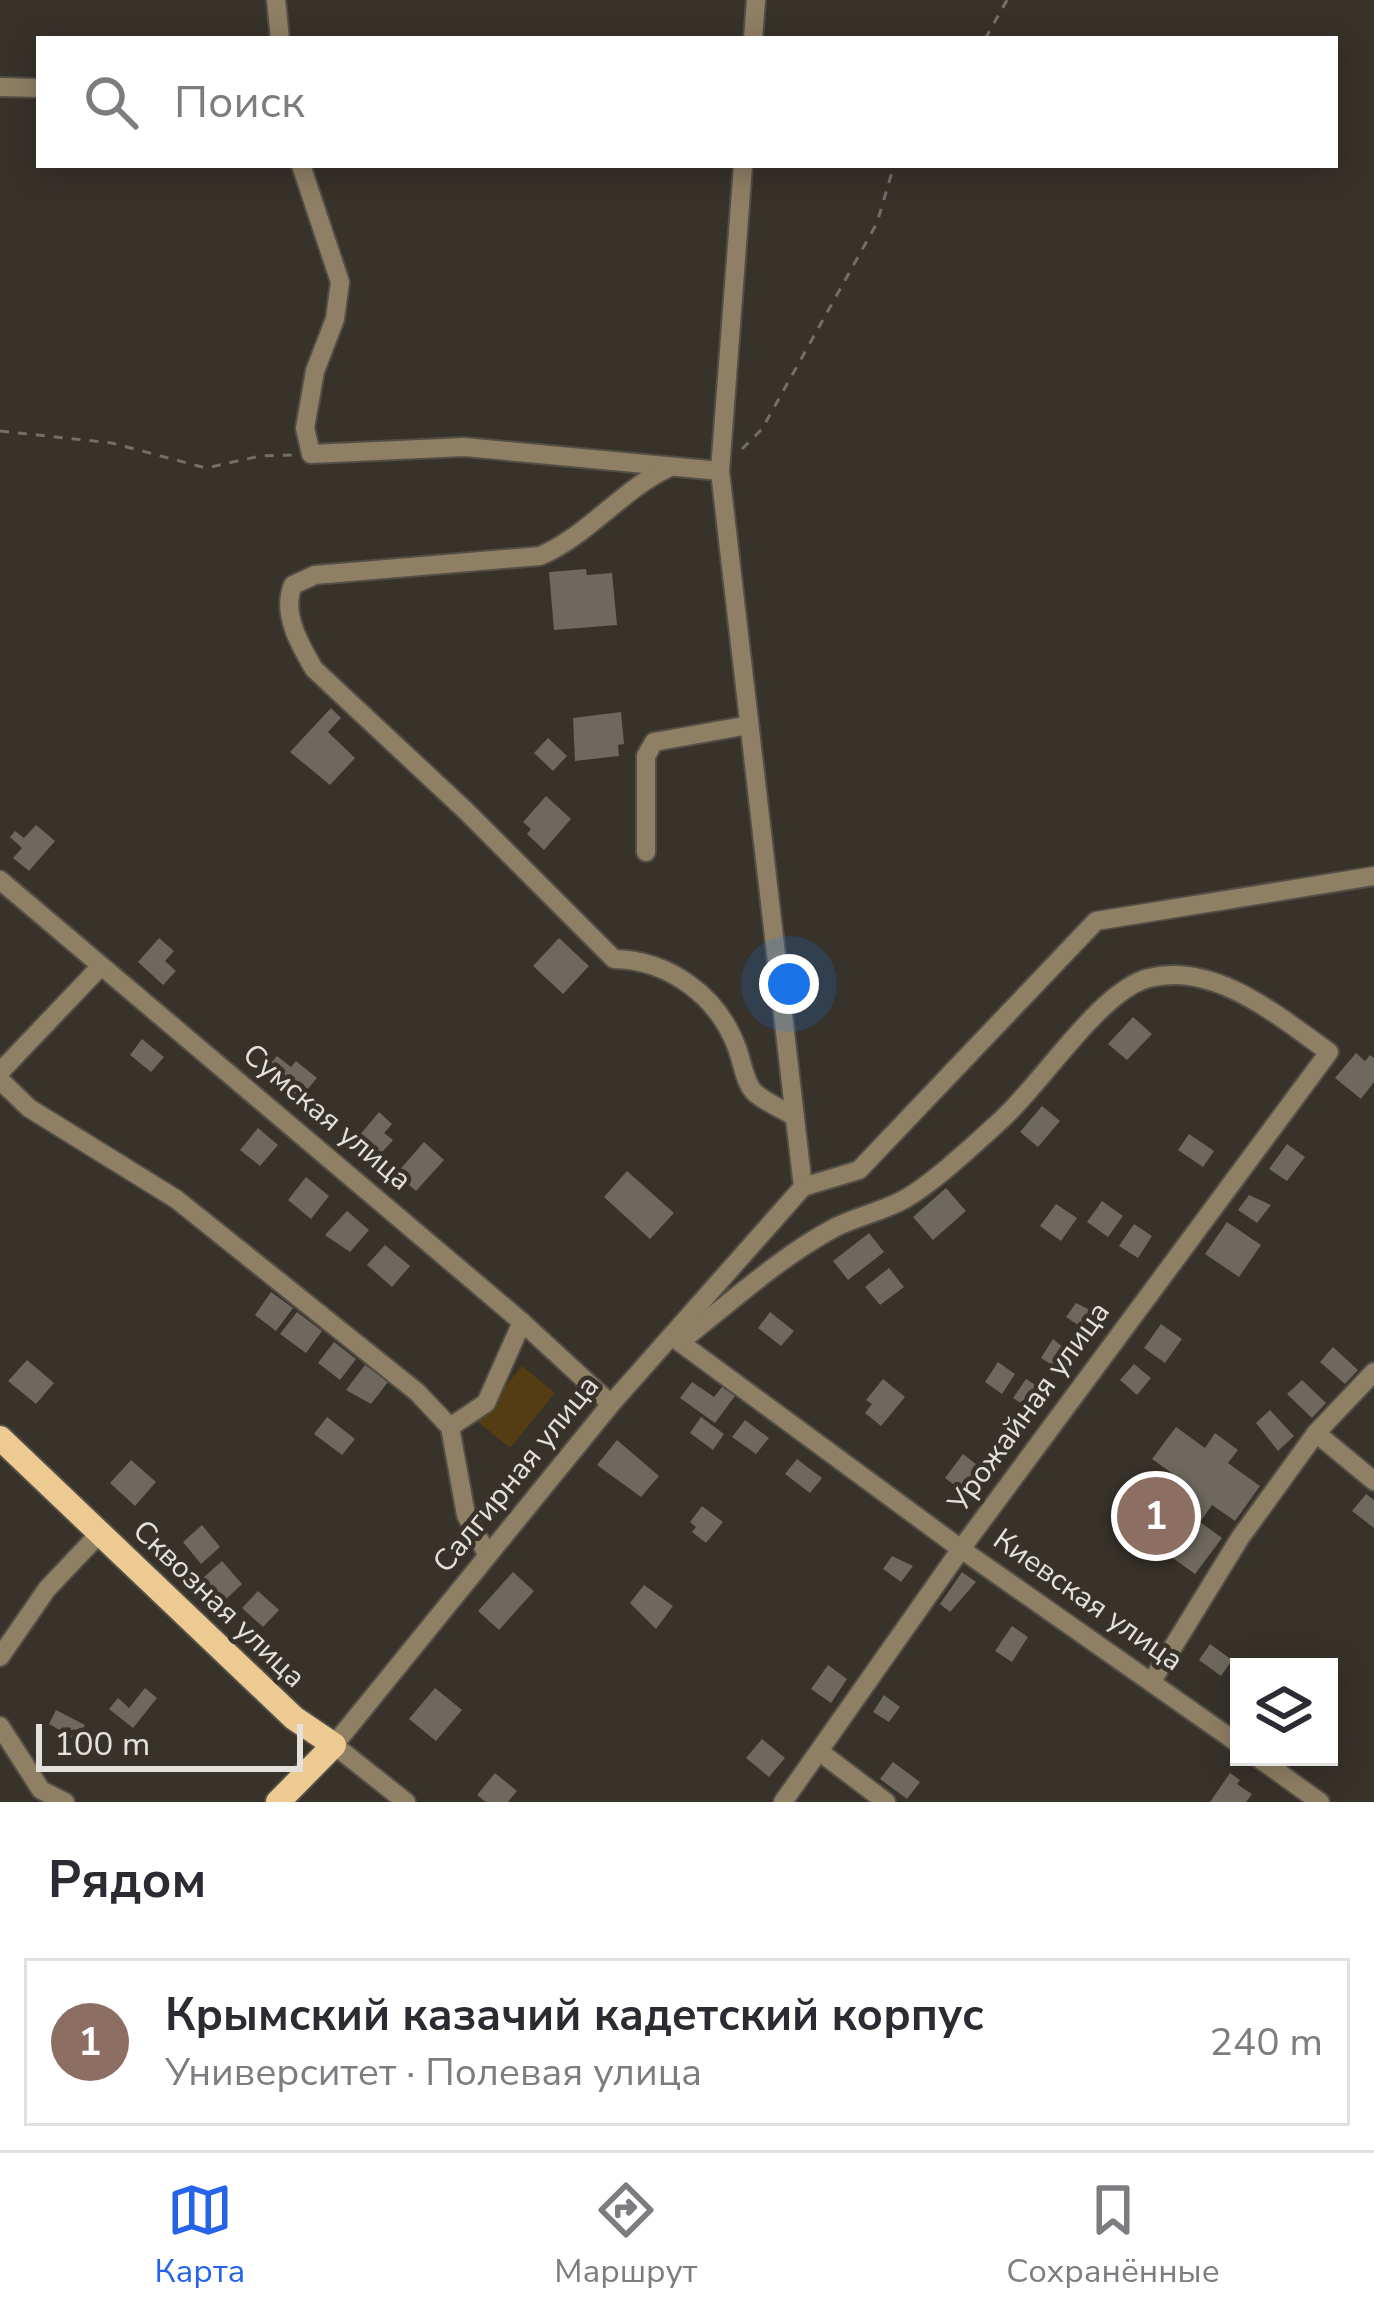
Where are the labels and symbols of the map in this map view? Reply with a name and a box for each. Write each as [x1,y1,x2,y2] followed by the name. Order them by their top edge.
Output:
[759,954,819,1014] your location
[234,1034,420,1200] street label: Сумская улица
[938,1293,1119,1521] street label: Урожайная улица
[424,1367,608,1581] street label: Салгирная улица
[1117,1471,1195,1561] pin: 1
[124,1511,314,1697] street label: Сквозная улица
[985,1519,1191,1681] street label: Киевская улица
[36,1718,303,1771] scale bar

